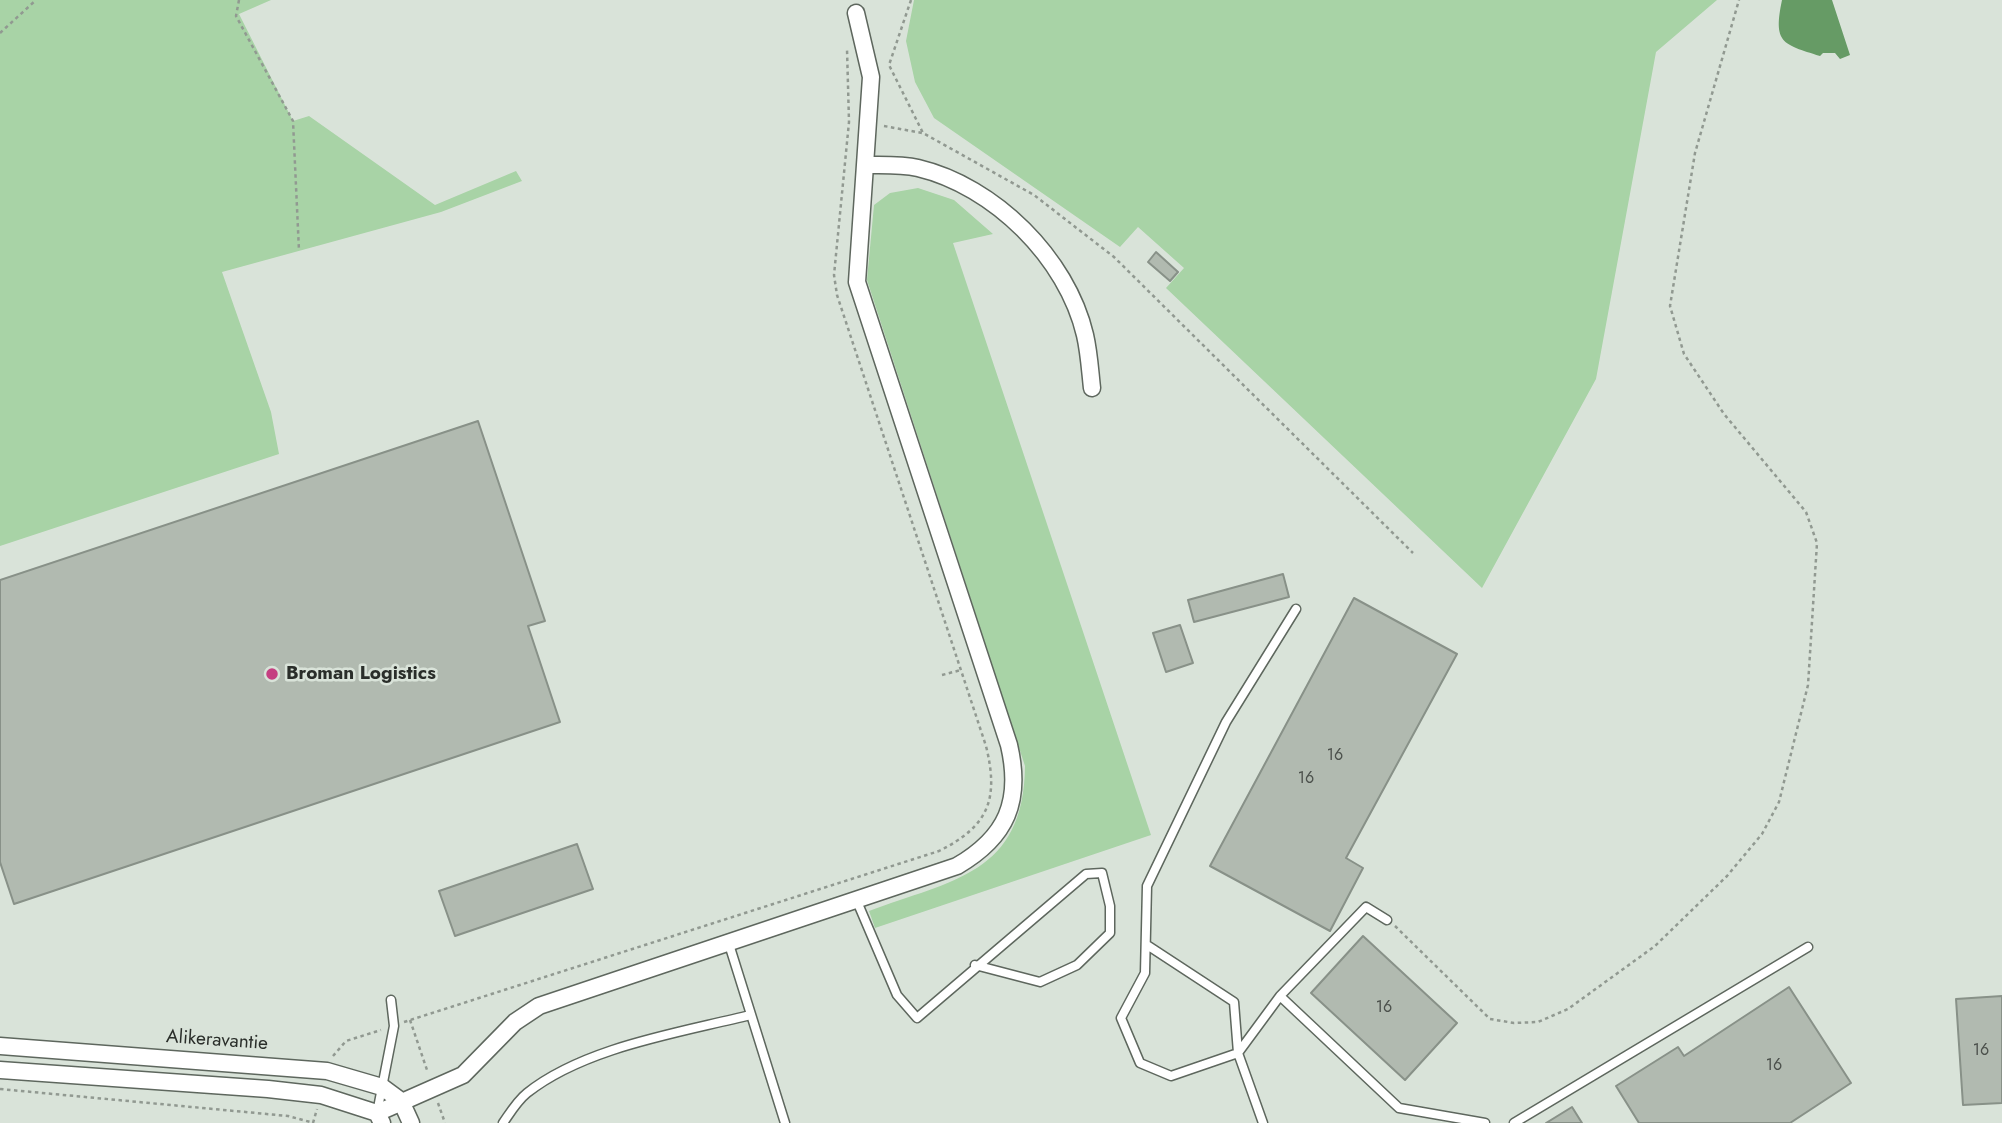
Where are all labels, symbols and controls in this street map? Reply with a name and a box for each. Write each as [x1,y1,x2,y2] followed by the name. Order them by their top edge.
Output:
[286,663,436,685] place label: Broman Logistics
[264,666,280,682] marker: Broman Logistics
[1327,746,1343,766] house number: 16
[1298,769,1314,789] house number: 16
[1376,998,1392,1018] house number: 16
[165,1026,269,1056] street label: Alikeravantie
[1973,1041,1989,1061] house number: 16
[1766,1056,1782,1076] house number: 16

